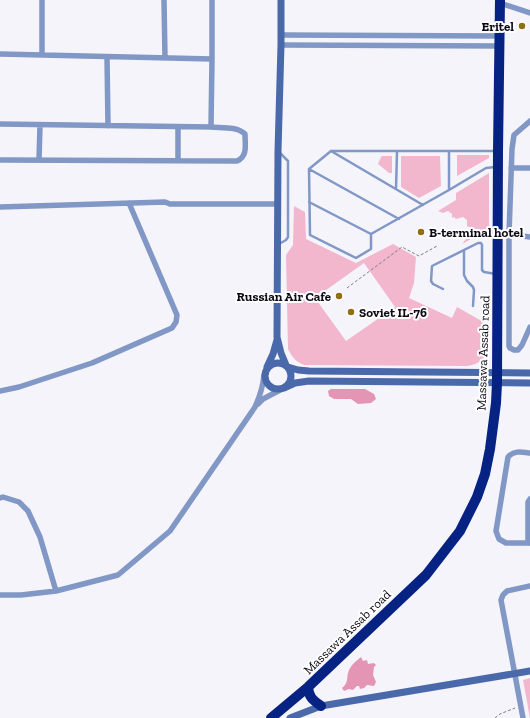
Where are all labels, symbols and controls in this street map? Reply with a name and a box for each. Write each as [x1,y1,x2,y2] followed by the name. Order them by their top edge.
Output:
[482,19,514,34] place label: Eritel
[517,21,527,31] marker: Eritel
[429,225,524,240] place label: B-terminal hotel
[416,227,426,237] marker: B-terminal hotel
[237,289,332,304] place label: Russian Air Cafe
[334,291,344,301] marker: Russian Air Cafe
[473,295,493,411] street label: Massawa Assab road
[359,305,427,320] place label: Soviet IL-76
[346,307,356,317] marker: Soviet IL-76
[300,587,394,677] street label: Massawa Assab road

